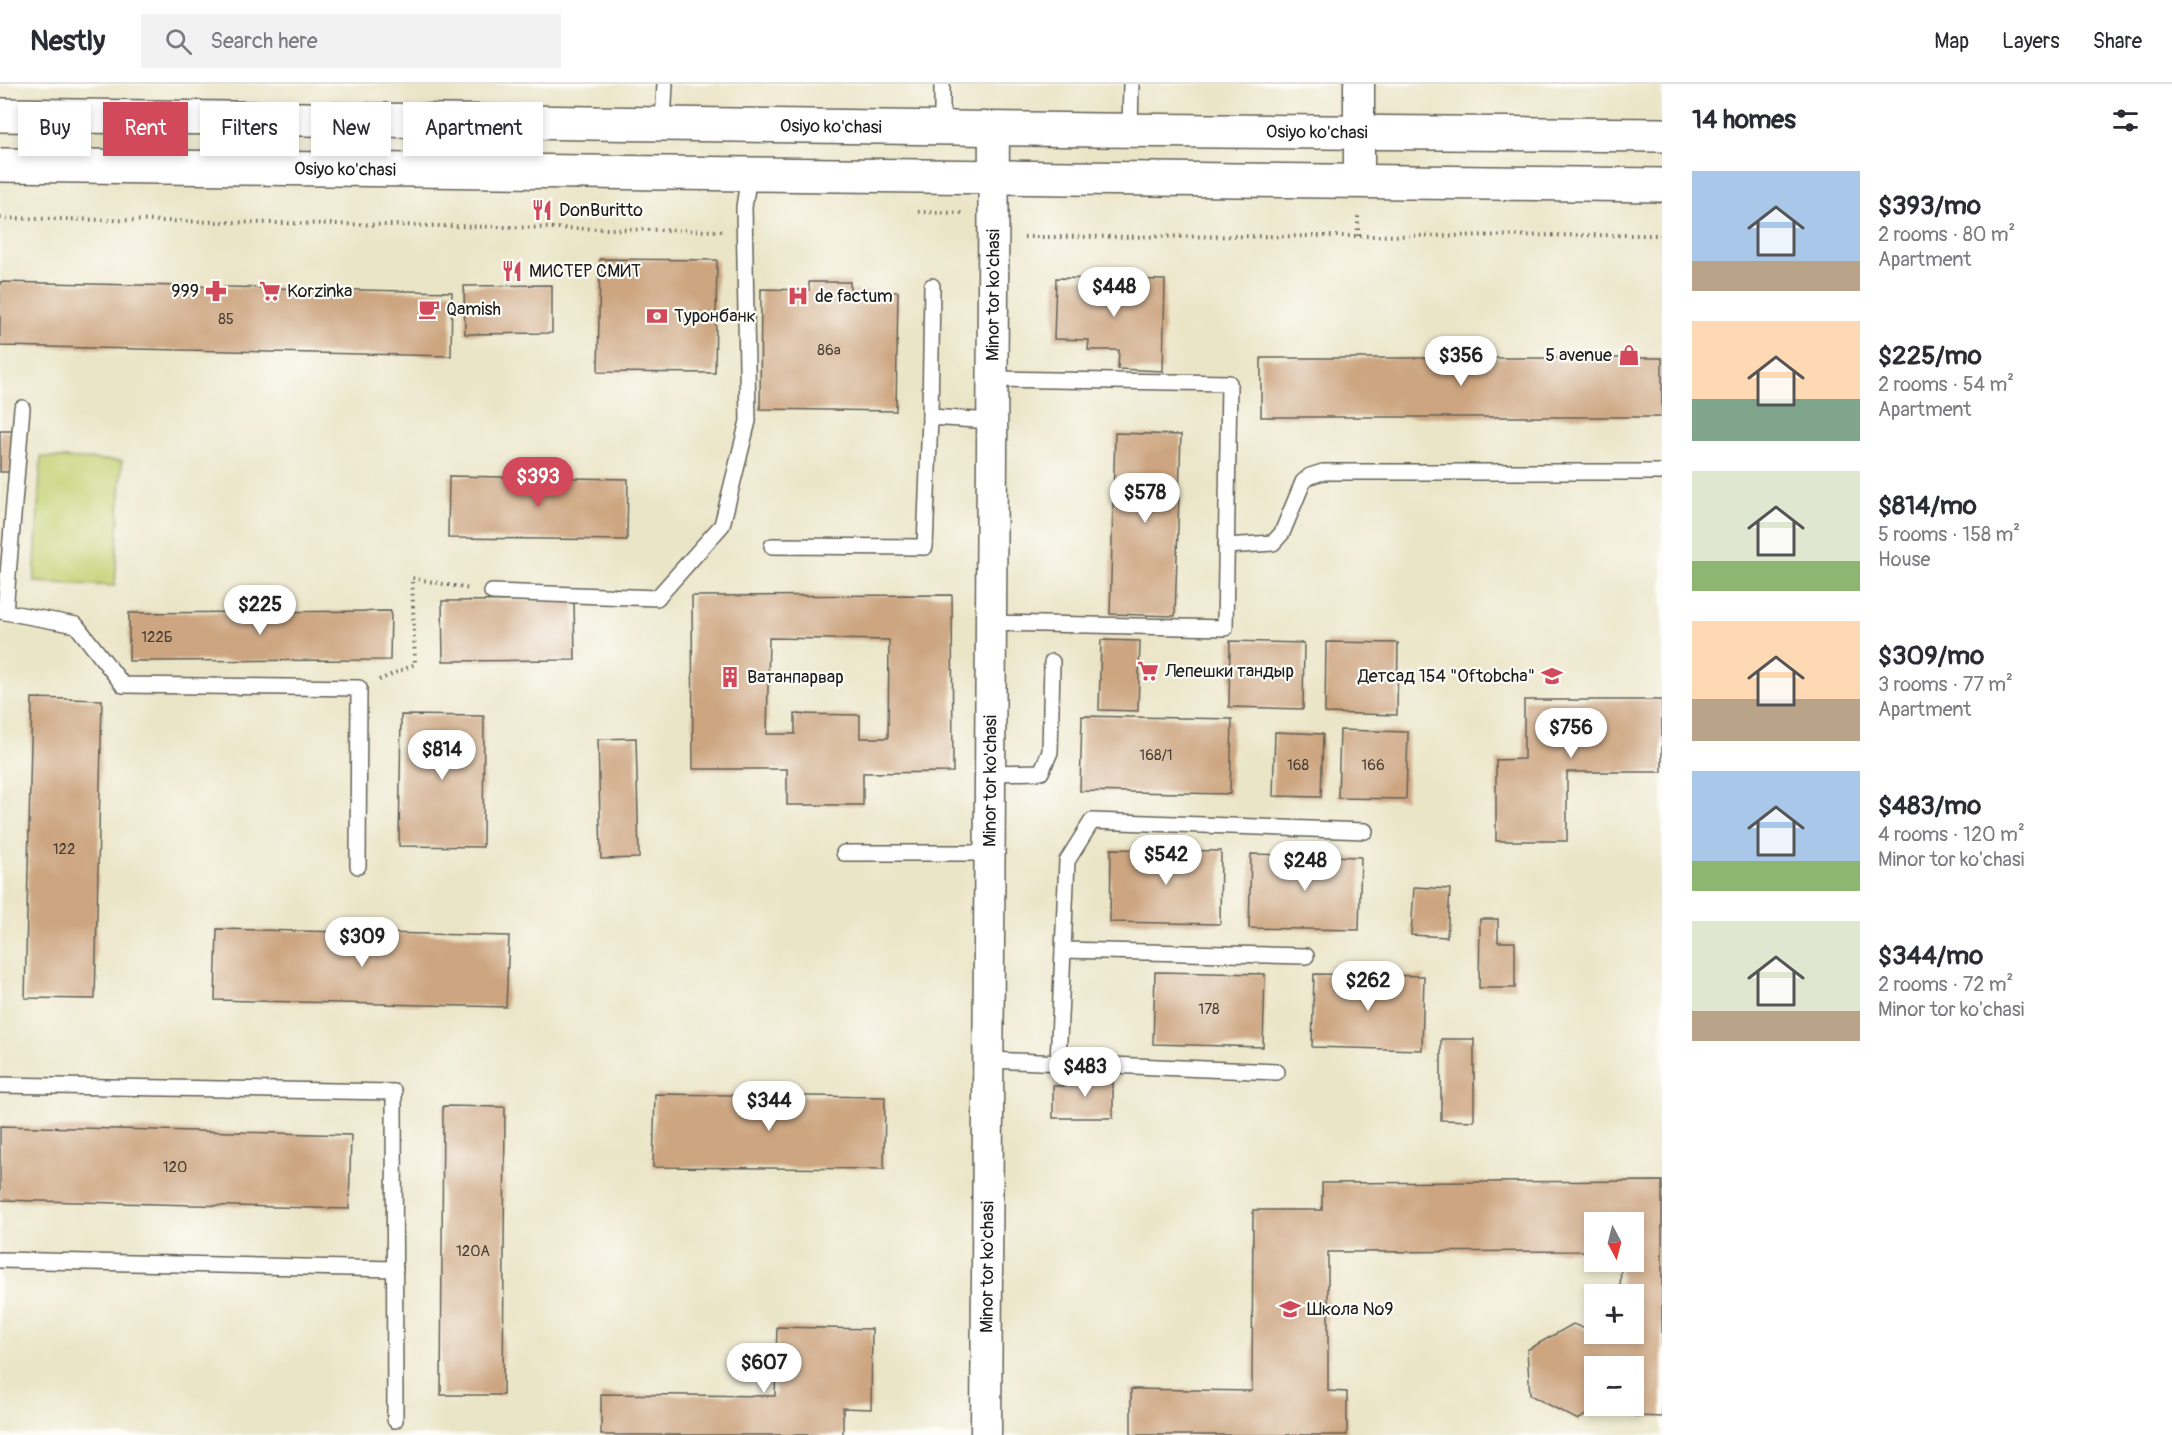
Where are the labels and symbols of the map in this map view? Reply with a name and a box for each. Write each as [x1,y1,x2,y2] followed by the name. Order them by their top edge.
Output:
[780,115,882,139] street label: Osiyo ko'chasi
[1266,120,1368,144] street label: Osiyo ko'chasi
[294,158,396,182] street label: Osiyo ko'chasi
[530,198,554,222] restaurant icon: DonBuritto
[559,199,643,222] place label: DonBuritto
[982,229,1005,361] street label: Minor tor ko'chasi
[500,259,524,283] restaurant icon: МИСТЕР СМИТ
[529,260,641,283] place label: МИСТЕР СМИТ
[1078,267,1150,318] pin: $448
[204,279,228,303] pharmacy icon: 999
[258,279,282,303] supermarket icon: Korzinka
[171,280,199,303] place label: 999
[287,280,352,303] place label: Korzinka
[786,284,810,308] hospital icon: de factum
[815,285,893,308] place label: de factum
[417,297,441,321] cafe icon: Qamish
[446,298,501,321] place label: Qamish
[645,304,669,328] bank icon: Туронбанк
[674,305,756,328] place label: Туронбанк
[218,310,234,329] house number: 85
[1425,336,1497,387] pin: $356
[817,341,841,360] house number: 86a
[1617,343,1641,367] shop icon: 5 avenue
[1545,344,1612,367] place label: 5 avenue
[502,457,574,508] pin: $393
[1109,473,1181,524] pin: $578
[224,585,296,636] pin: $225
[141,628,173,647] house number: 122Б
[1136,659,1160,683] supermarket icon: Лепешки тандыр
[1164,660,1294,683] place label: Лепешки тандыр
[1540,664,1564,688] school or university icon: Детсад 154 "Oftobcha"
[718,665,742,689] building icon: Ватанпарвар
[1357,665,1535,688] place label: Детсад 154 "Oftobcha"
[747,666,844,689] place label: Ватанпарвар
[1535,708,1607,759] pin: $756
[979,715,1002,847] street label: Minor tor ko'chasi
[406,730,478,781] pin: $814
[1139,746,1173,765] house number: 168/1
[1287,756,1310,775] house number: 168
[1361,756,1385,775] house number: 166
[1130,835,1202,886] pin: $542
[53,840,75,859] house number: 122
[1269,841,1341,892] pin: $248
[326,917,398,968] pin: $309
[1332,961,1404,1012] pin: $262
[1198,1000,1220,1019] house number: 178
[1049,1047,1121,1098] pin: $483
[733,1081,805,1132] pin: $344
[163,1158,187,1177] house number: 120
[976,1201,999,1333] street label: Minor tor ko'chasi
[1584,1212,1644,1272] north arrow
[456,1242,490,1261] house number: 120А
[1278,1297,1302,1321] school or university icon: Школа №9
[1307,1298,1394,1321] place label: Школа №9
[728,1343,800,1394] pin: $607

